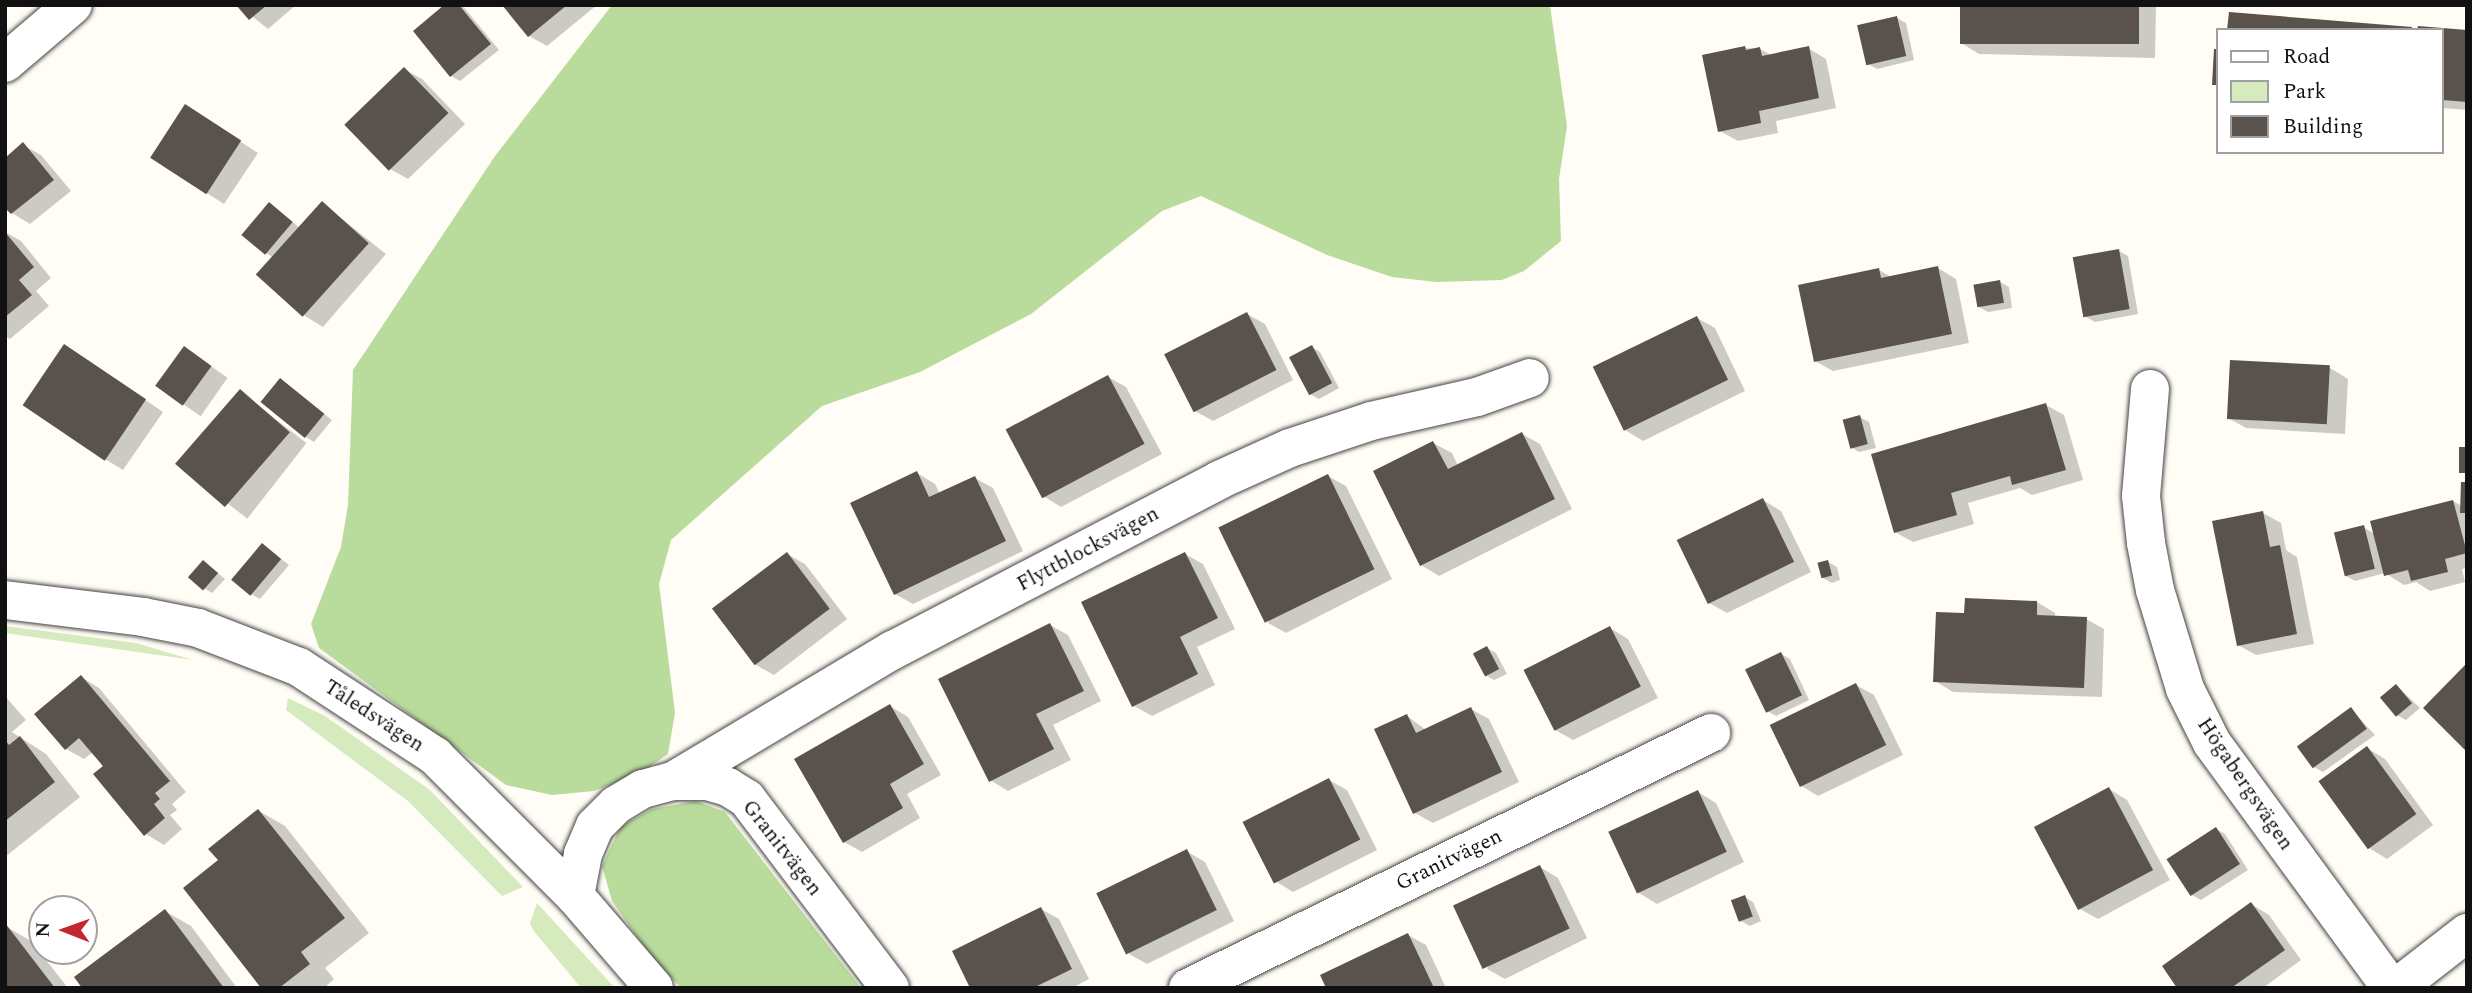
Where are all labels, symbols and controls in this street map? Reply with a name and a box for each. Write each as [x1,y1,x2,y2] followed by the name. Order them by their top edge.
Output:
[2216,28,2444,154] legend
[2283,41,2330,73] text: Road
[2283,76,2326,108] text: Park
[2283,111,2363,143] text: Building
[1013,501,1163,597] street label: Flyttblocksvägen
[319,674,429,758] street label: Tåledsvägen
[2191,713,2299,855] street label: Högabergsvägen
[737,795,827,901] street label: Granitvägen
[1392,823,1506,897] street label: Granitvägen
[28,895,98,965] north arrow
[29,922,58,938] text: N

